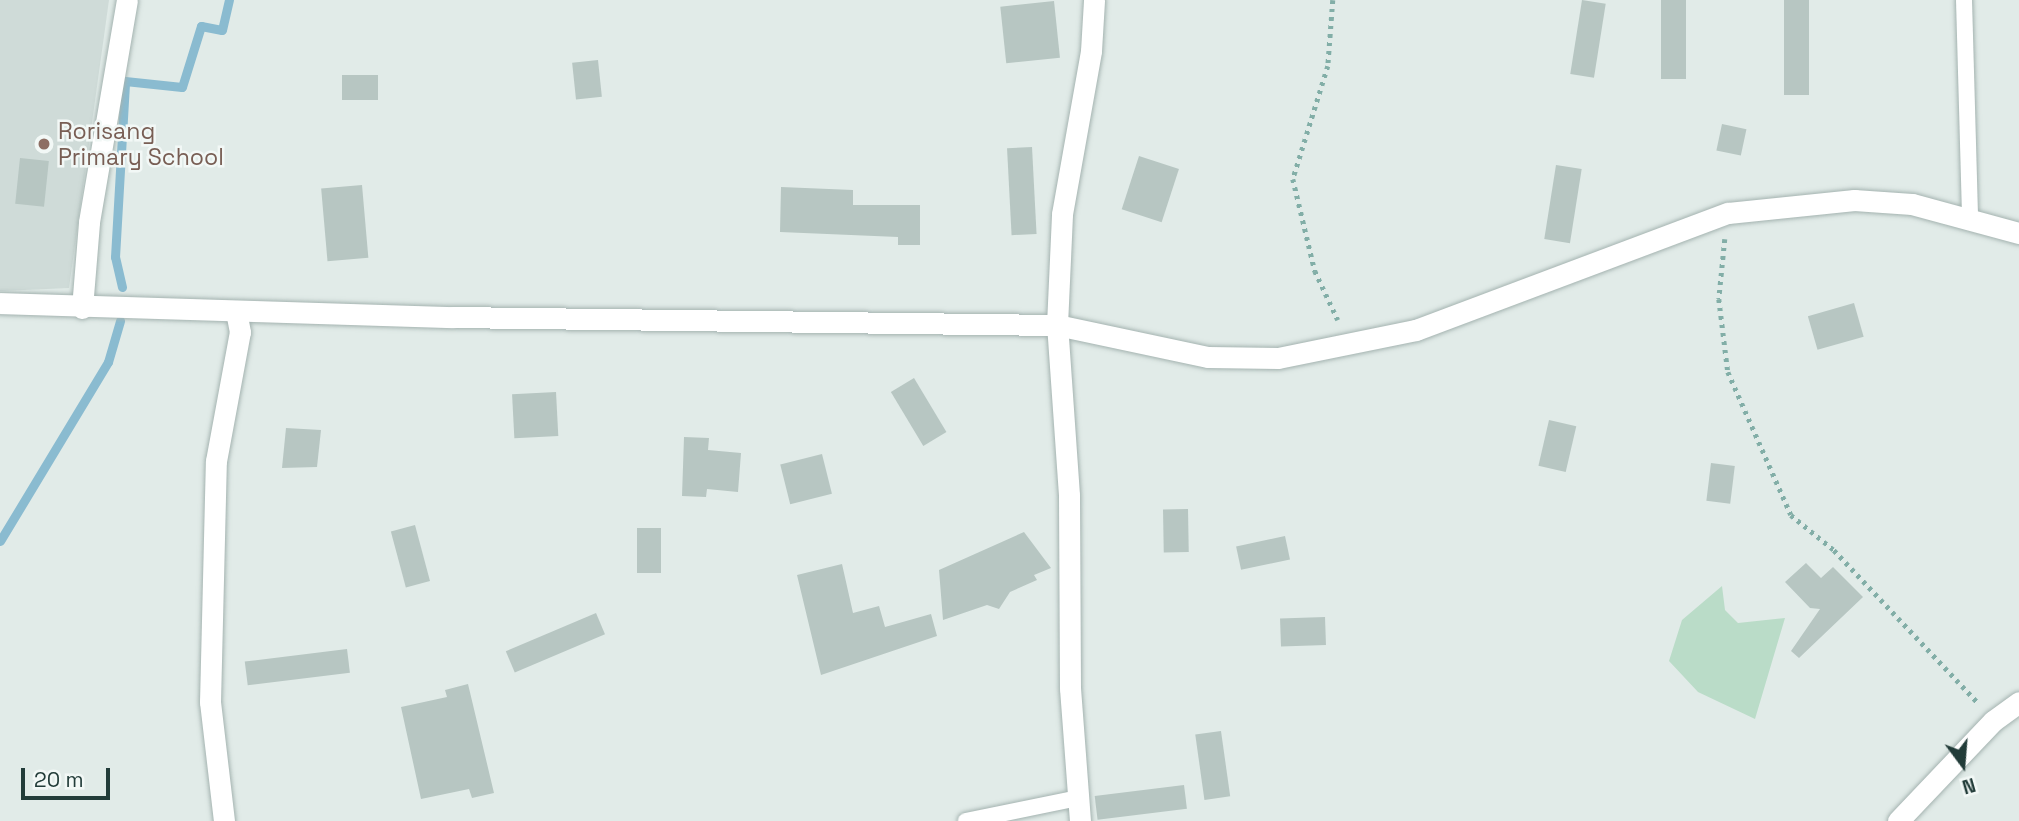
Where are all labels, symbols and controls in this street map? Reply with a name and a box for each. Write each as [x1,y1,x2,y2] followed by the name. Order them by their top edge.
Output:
[58,117,224,171] place label: Rorisang Primary School
[36,136,52,152] marker: Rorisang Primary School
[1928,730,1998,800] north arrow
[24,754,114,798] scale bar
[34,766,84,793] text: 20 m
[1959,772,1978,799] text: N

